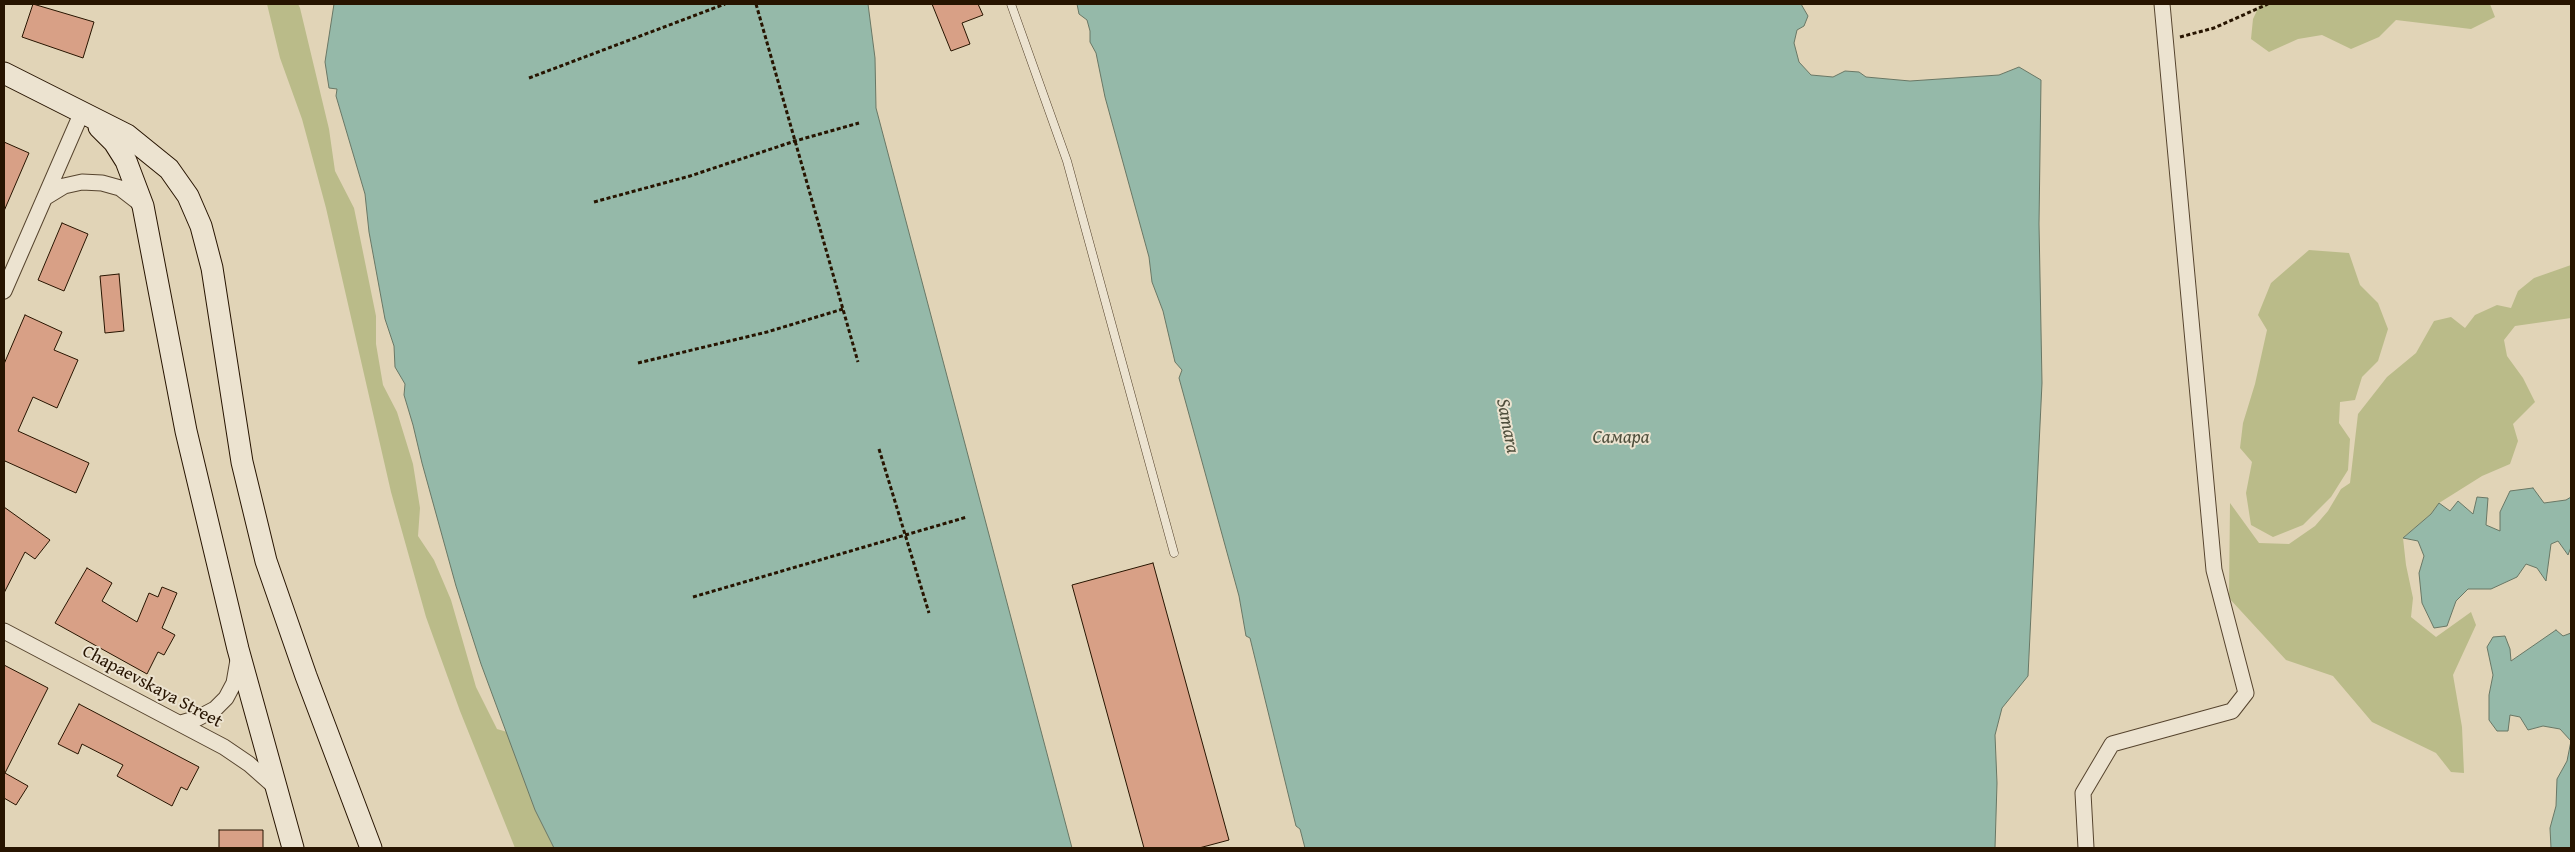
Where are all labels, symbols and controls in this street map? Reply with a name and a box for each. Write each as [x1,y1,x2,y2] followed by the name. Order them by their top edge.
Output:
[1491,397,1523,455] water label: Samara
[1592,427,1650,449] water label: Самара
[78,641,226,733] street label: Chapaevskaya Street

